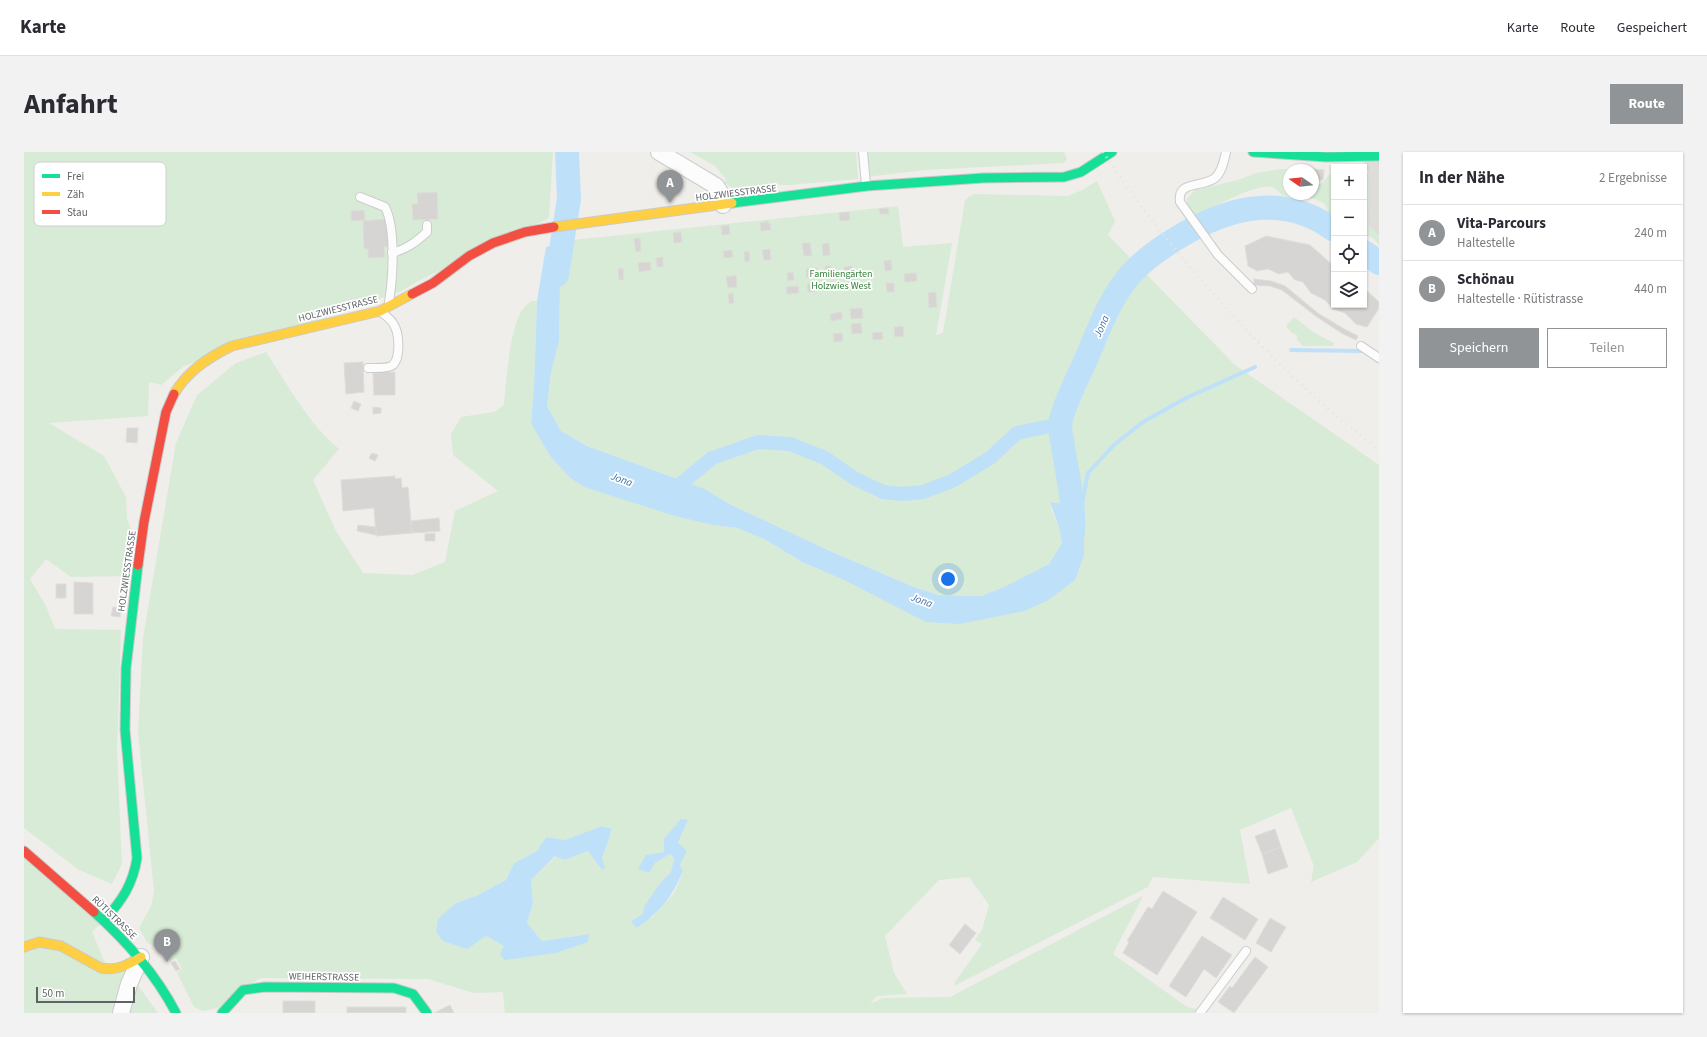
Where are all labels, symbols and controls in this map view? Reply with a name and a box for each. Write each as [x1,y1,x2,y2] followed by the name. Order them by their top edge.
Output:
[20,14,66,41] text: Karte
[1507,18,1538,38] text: Karte
[1560,18,1595,38] text: Route
[1617,18,1687,38] text: Gespeichert
[24,84,118,124] text: Anfahrt
[1610,84,1683,124] button: Route
[34,162,166,226] legend
[1283,164,1319,200] north arrow
[1331,164,1367,308] map controls
[1331,164,1367,200] button: +
[1419,166,1505,190] text: In der Nähe
[67,169,84,184] text: Frei
[1599,169,1667,187] text: 2 Ergebnisse
[657,170,683,203] pin: A
[695,181,778,205] street label: HOLZWIESSTRASSE
[67,187,84,202] text: Zäh
[1331,200,1367,236] button: −
[67,205,88,220] text: Stau
[1457,213,1546,234] text: Vita-Parcours
[1428,224,1436,242] text: A
[1634,224,1667,242] text: 240 m
[1457,234,1515,252] text: Haltestelle
[1331,236,1367,272] button: locate
[810,267,872,293] park label: Familiengärten Holzwies West
[1457,269,1514,290] text: Schönau
[1331,272,1367,308] button: layers
[1428,280,1436,298] text: B
[1634,280,1667,298] text: 440 m
[1457,290,1583,308] text: Haltestelle · Rütistrasse
[297,292,380,326] street label: HOLZWIESSTRASSE
[1090,313,1113,340] water label: Jona
[1419,328,1539,368] button: Speichern
[1547,328,1667,368] button: Teilen
[608,468,635,490] water label: Jona
[114,530,140,613] street label: HOLZWIESSTRASSE
[938,569,958,589] your location
[908,589,935,611] water label: Jona
[89,893,140,943] street label: RÜTISTRASSE
[154,929,180,962] pin: B
[289,969,359,985] street label: WEIHERSTRASSE
[36,985,135,1004] scale bar
[42,986,64,1001] text: 50 m

